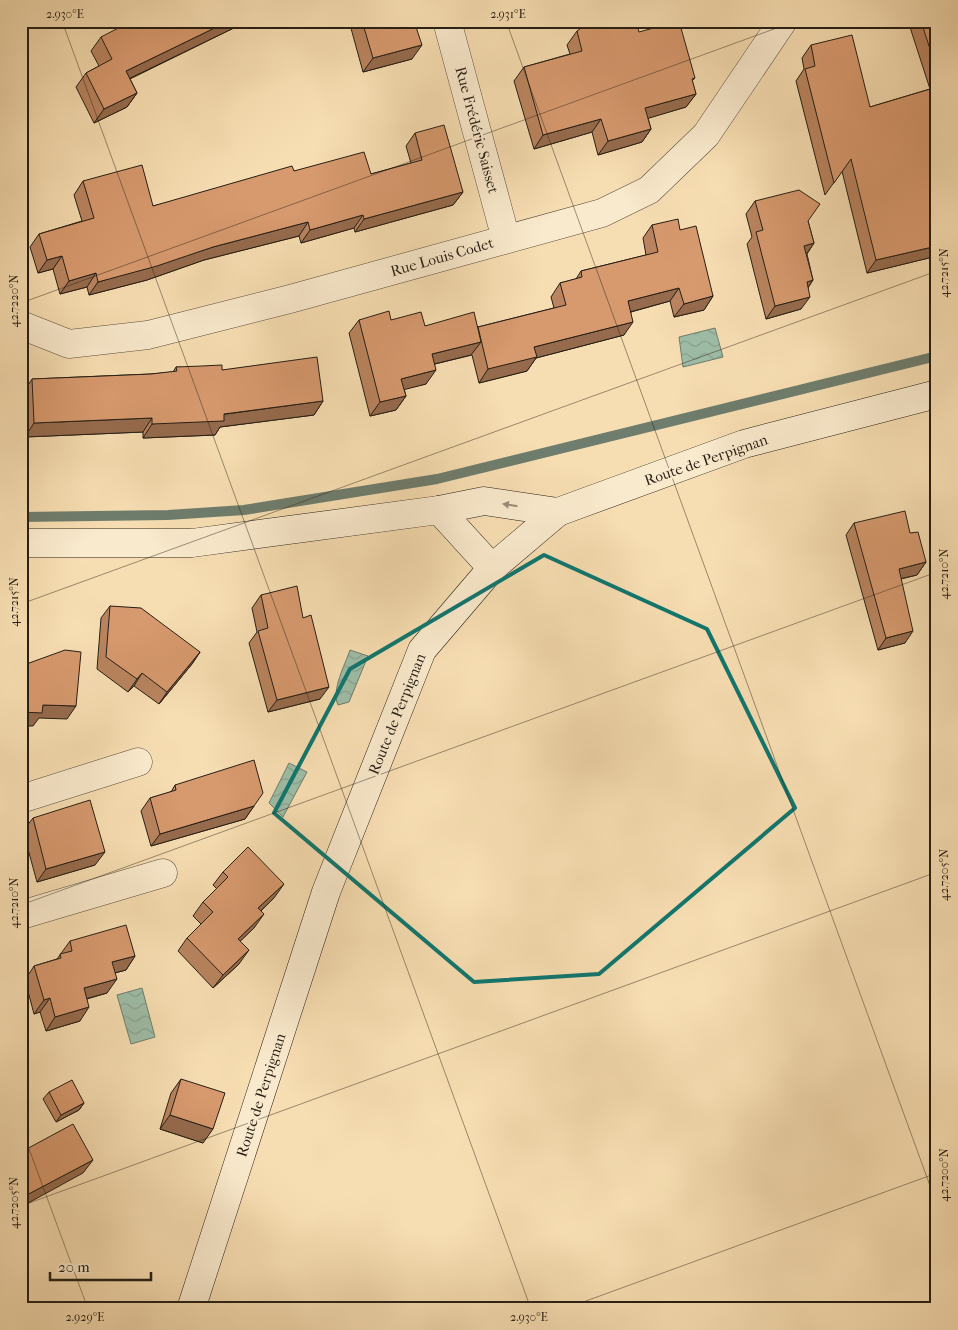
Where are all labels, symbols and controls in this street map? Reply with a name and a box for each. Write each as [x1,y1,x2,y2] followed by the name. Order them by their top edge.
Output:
[46,7,84,21] text: 2.930°E
[490,7,526,21] text: 2.931°E
[451,65,503,196] street label: Rue Frédéric Saisset
[388,233,496,280] street label: Rue Louis Codet
[937,248,951,298] text: 42.7215°N
[7,274,21,328] text: 42.7220°N
[642,430,770,490] street label: Route de Perpignan
[501,500,517,508] one-way arrow
[937,548,951,600] text: 42.7210°N
[7,577,21,627] text: 42.7215°N
[364,650,430,777] street label: Route de Perpignan
[937,849,951,901] text: 42.7205°N
[7,877,21,929] text: 42.7210°N
[232,1031,290,1159] street label: Route de Perpignan
[937,1148,951,1202] text: 42.7200°N
[7,1177,21,1229] text: 42.7205°N
[50,1250,151,1282] scale bar
[58,1258,90,1276] text: 20 m
[66,1310,104,1324] text: 2.929°E
[510,1310,548,1324] text: 2.930°E

